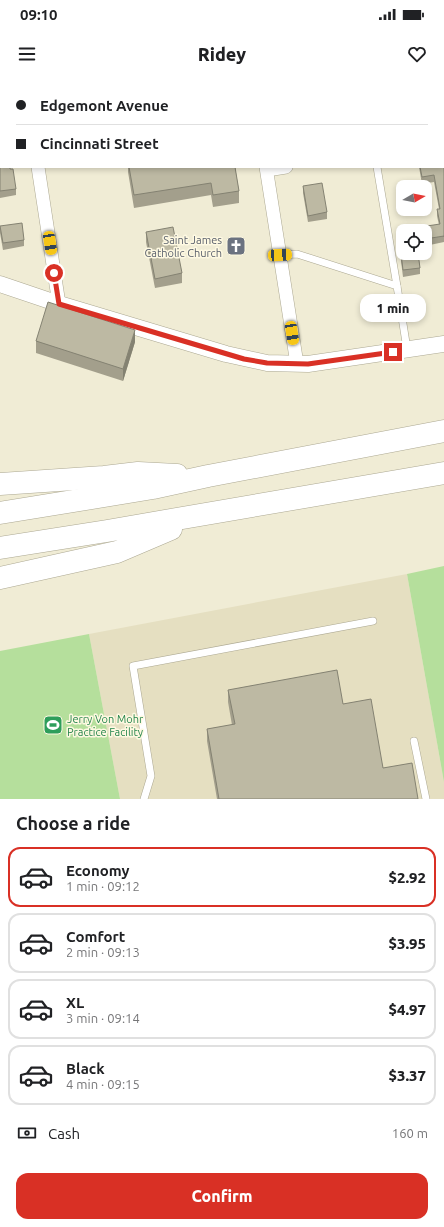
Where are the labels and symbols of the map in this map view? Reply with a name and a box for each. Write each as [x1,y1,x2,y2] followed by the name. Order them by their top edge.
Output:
[396,180,432,216] north arrow
[42,230,58,256] car
[145,234,222,259] place label: Saint James Catholic Church
[225,235,247,257] church icon: Saint James Catholic Church
[268,248,292,262] car
[45,264,63,282] route start
[360,294,426,322] callout: 1 min
[284,320,300,346] car
[384,343,402,361] route end
[67,713,144,738] place label: Jerry Von Mohr Practice Facility
[42,714,64,736] sports icon: Jerry Von Mohr Practice Facility

